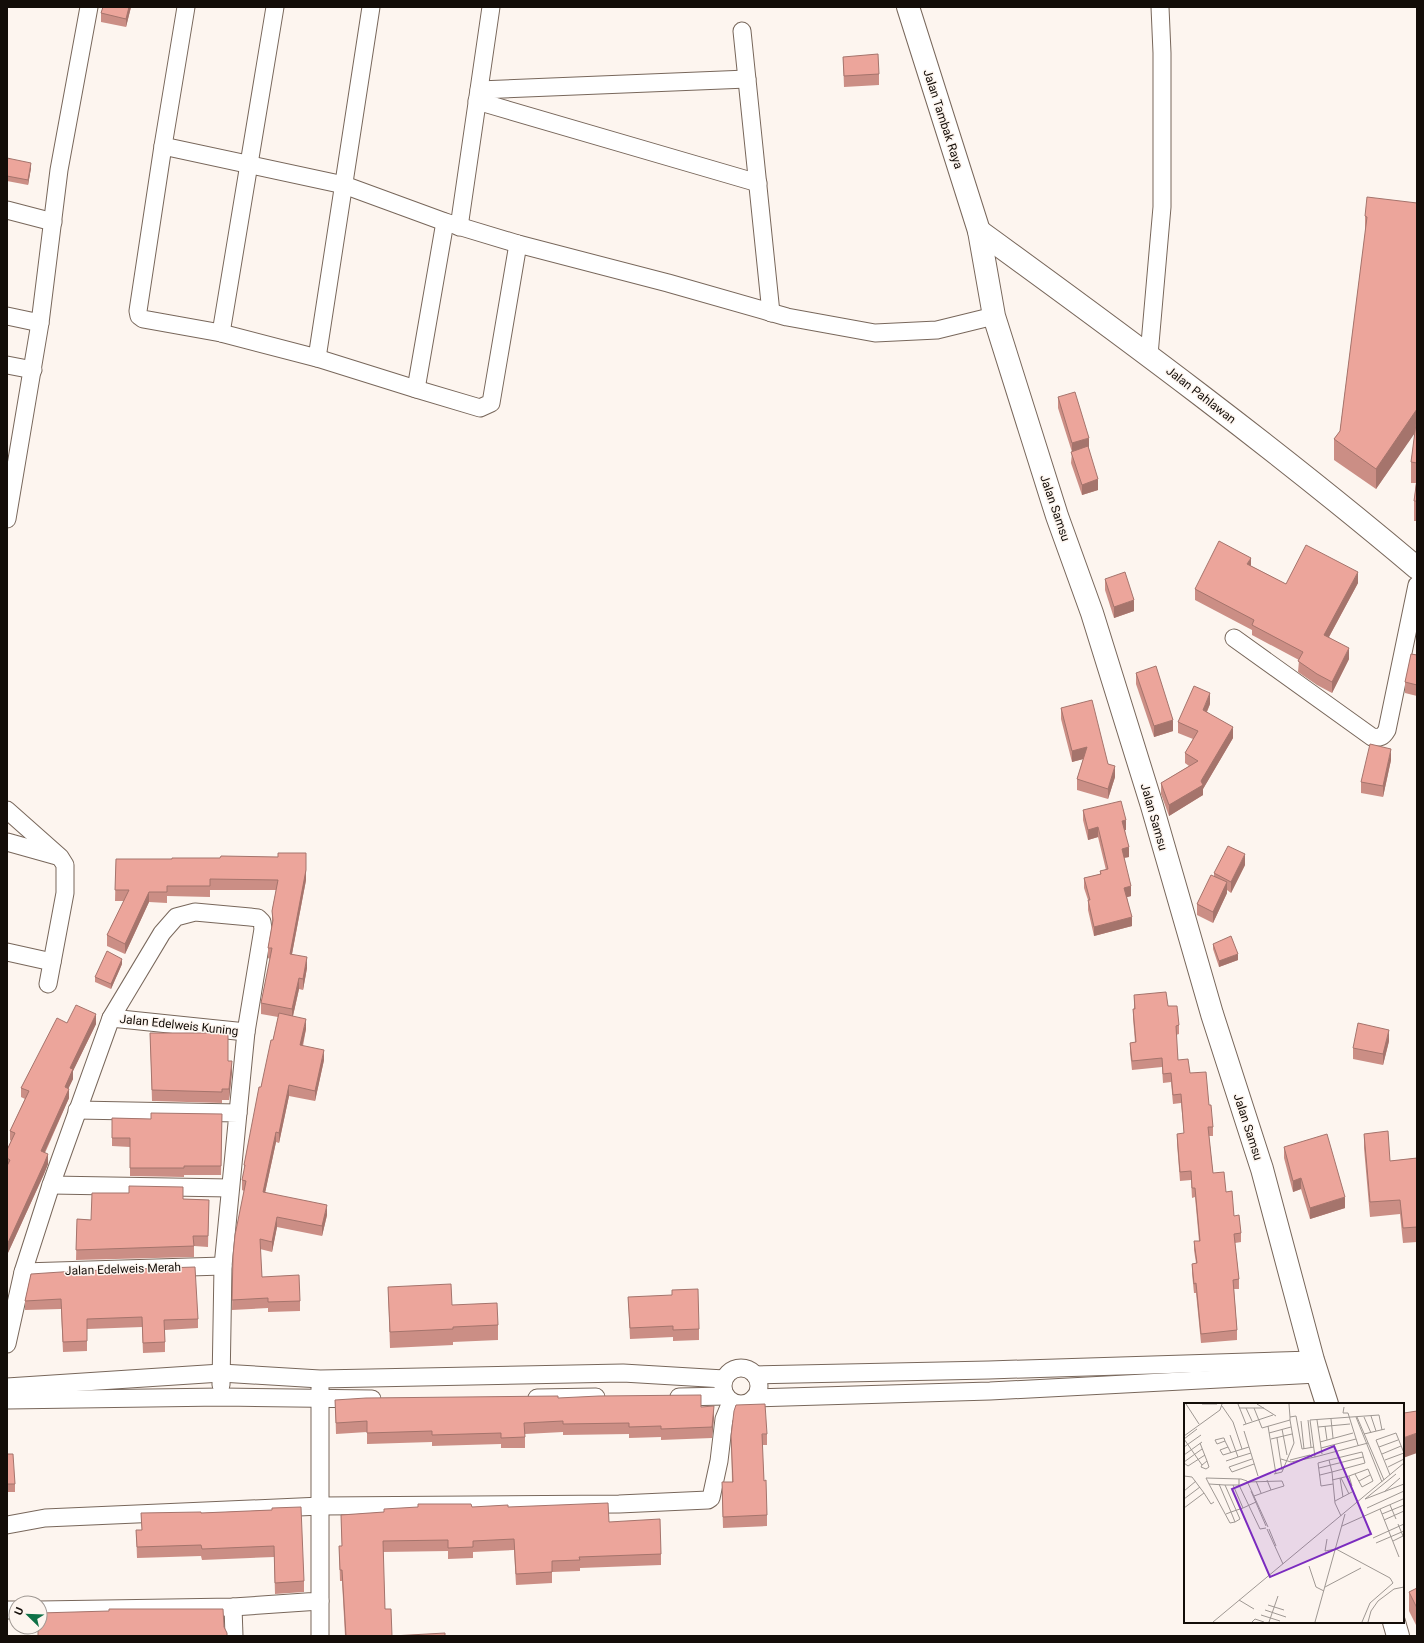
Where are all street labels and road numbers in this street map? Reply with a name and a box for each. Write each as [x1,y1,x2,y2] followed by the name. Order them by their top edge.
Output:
[920,67,966,171] street label: Jalan Tambak Raya
[1163,363,1239,427] street label: Jalan Pahlawan
[1037,473,1073,543] street label: Jalan Samsu
[1138,782,1170,852] street label: Jalan Samsu
[119,1012,239,1038] street label: Jalan Edelweis Kuning
[1231,1092,1265,1162] street label: Jalan Samsu
[65,1260,181,1278] street label: Jalan Edelweis Merah

